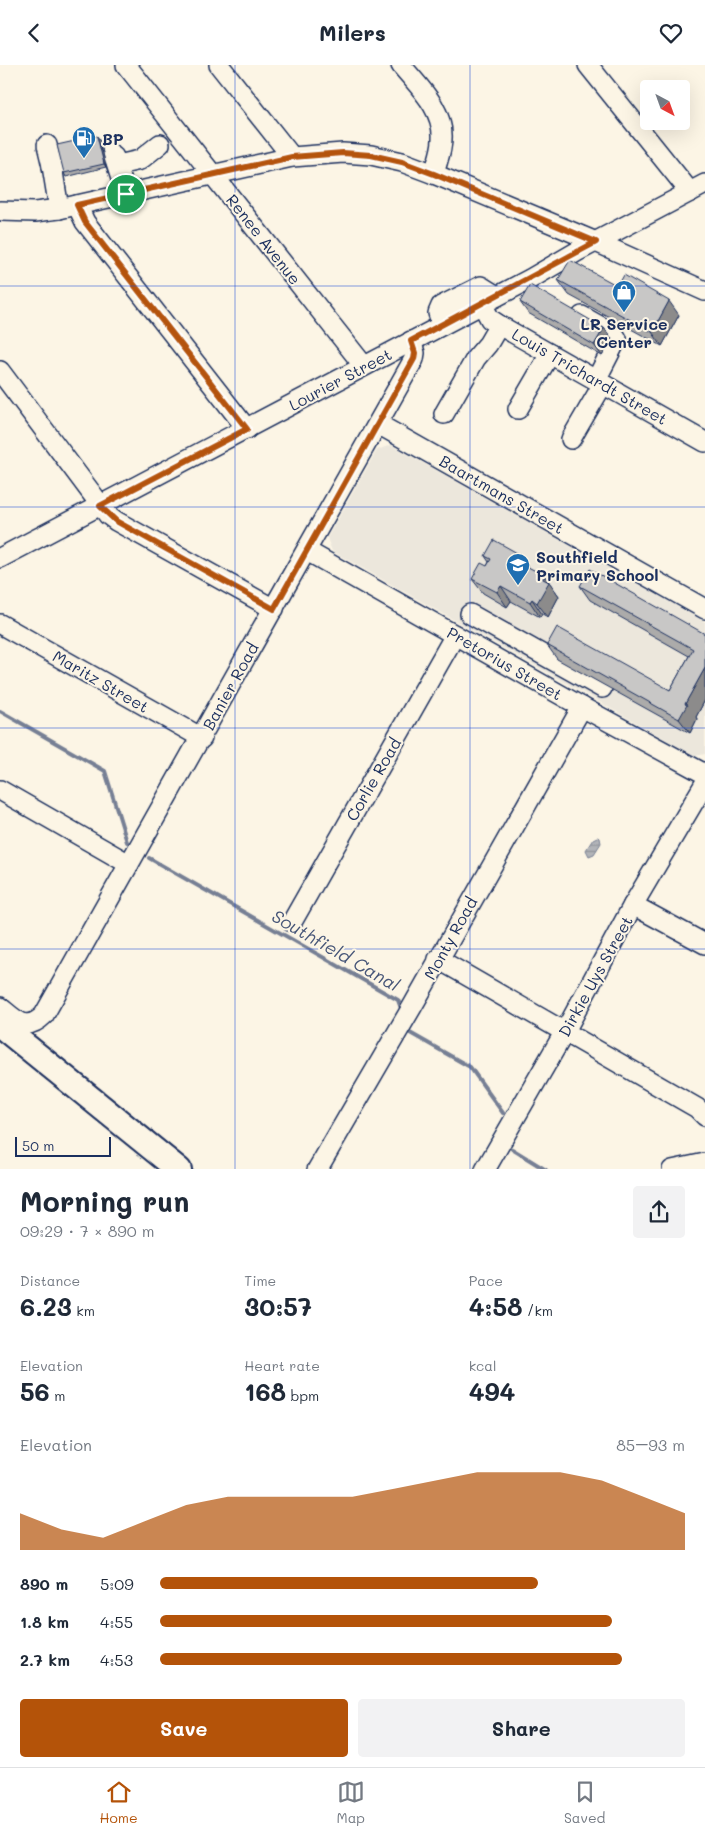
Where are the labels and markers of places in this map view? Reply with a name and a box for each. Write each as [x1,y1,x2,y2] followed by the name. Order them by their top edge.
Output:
[71,125,97,159] fuel station icon: BP
[102,128,124,149] place label: BP
[105,173,147,215] pin
[611,279,637,313] shop icon: LR Service Center
[580,313,668,352] place label: LR Service Center
[536,546,659,585] place label: Southfield Primary School
[505,552,531,586] school or university icon: Southfield Primary School

